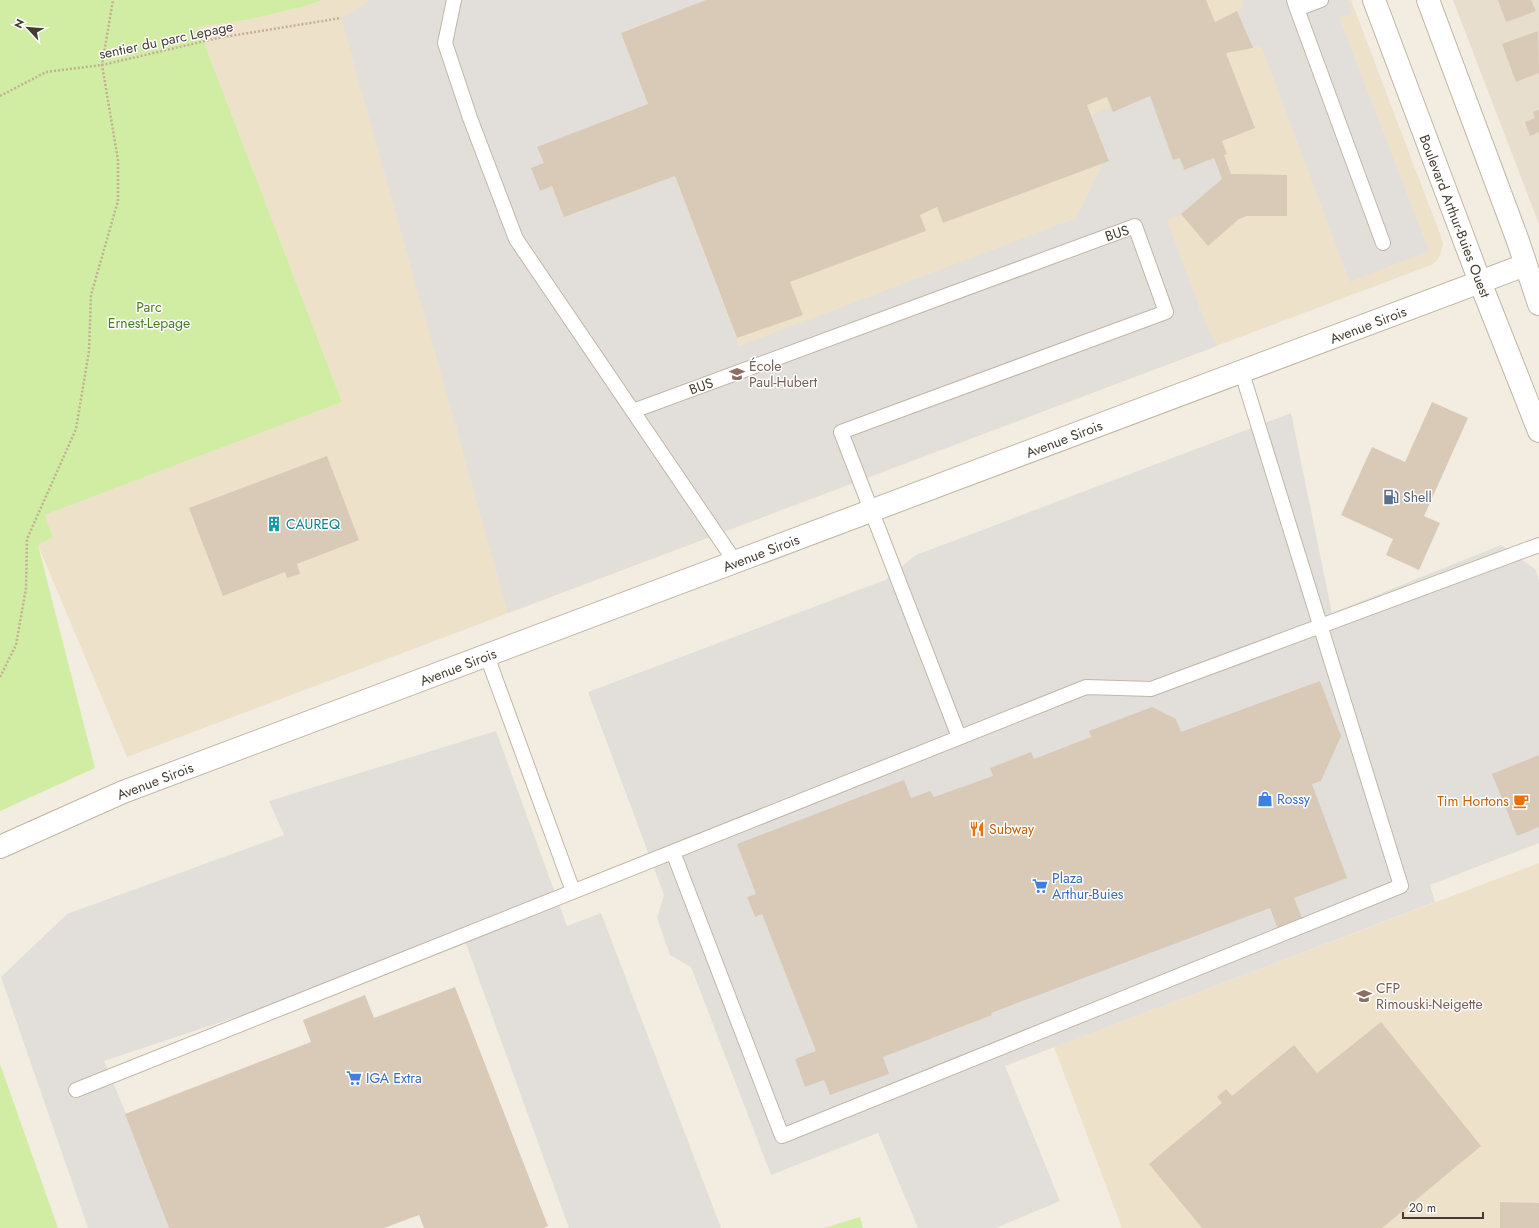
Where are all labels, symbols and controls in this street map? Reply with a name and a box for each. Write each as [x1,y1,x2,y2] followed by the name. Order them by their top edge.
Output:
[8,8,48,48] north arrow
[10,16,28,31] text: N
[97,16,235,64] street label: sentier du parc Lepage
[1415,132,1496,301] street label: Boulevard Arthur-Buies Ouest
[1102,220,1132,246] street label: BUS
[108,297,190,333] park label: Parc Ernest-Lepage
[1327,301,1410,349] street label: Avenue Sirois
[749,356,818,392] place label: École Paul-Hubert
[728,365,746,383] school or university icon: École Paul-Hubert
[686,372,716,400] street label: BUS
[1023,415,1106,463] street label: Avenue Sirois
[1403,487,1432,507] place label: Shell
[1382,488,1400,506] fuel station icon: Shell
[286,514,341,534] place label: CAUREQ
[265,515,283,533] building icon: CAUREQ
[720,529,803,577] street label: Avenue Sirois
[417,643,500,691] street label: Avenue Sirois
[114,757,197,805] street label: Avenue Sirois
[1277,789,1311,809] place label: Rossy
[1256,790,1274,808] shop icon: Rossy
[1437,791,1509,811] place label: Tim Hortons
[1512,792,1530,810] cafe icon: Tim Hortons
[989,819,1035,839] place label: Subway
[968,820,986,838] restaurant icon: Subway
[1052,868,1124,904] place label: Plaza Arthur-Buies
[1031,877,1049,895] supermarket icon: Plaza Arthur-Buies
[1376,978,1483,1014] place label: CFP Rimouski-Neigette
[1355,987,1373,1005] school or university icon: CFP Rimouski-Neigette
[366,1068,422,1088] place label: IGA Extra
[345,1069,363,1087] supermarket icon: IGA Extra
[1403,1194,1483,1220] scale bar
[1409,1199,1436,1217] text: 20 m

